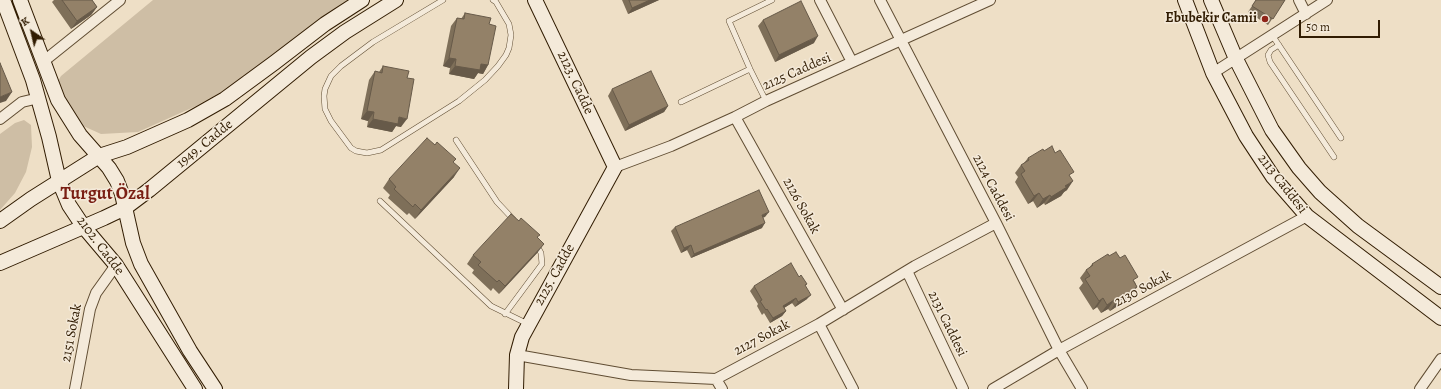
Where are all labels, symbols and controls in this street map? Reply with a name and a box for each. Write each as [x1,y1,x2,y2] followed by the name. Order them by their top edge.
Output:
[1165,11,1257,27] place label: Ebubekir Camii
[12,12,52,52] north arrow
[1301,12,1382,38] scale bar
[18,13,32,30] text: K
[1260,14,1270,24] marker: Ebubekir Camii
[1306,19,1330,35] text: 50 m
[553,49,597,117] street label: 2123. Cadde
[760,49,834,95] street label: 2125 Caddesi
[173,116,237,172] street label: 1949. Cadde
[1254,151,1310,217] street label: 2113 Caddesi
[968,152,1018,224] street label: 2124 Caddesi
[779,175,823,237] street label: 2126 Sokak
[60,184,150,206] district label: Turgut Özal
[72,213,128,279] street label: 2102. Cadde
[531,241,579,309] street label: 2125. Cadde
[1112,267,1174,311] street label: 2130 Sokak
[924,288,970,360] street label: 2131 Caddesi
[58,302,86,364] street label: 2151 Sokak
[731,316,793,360] street label: 2127 Sokak

